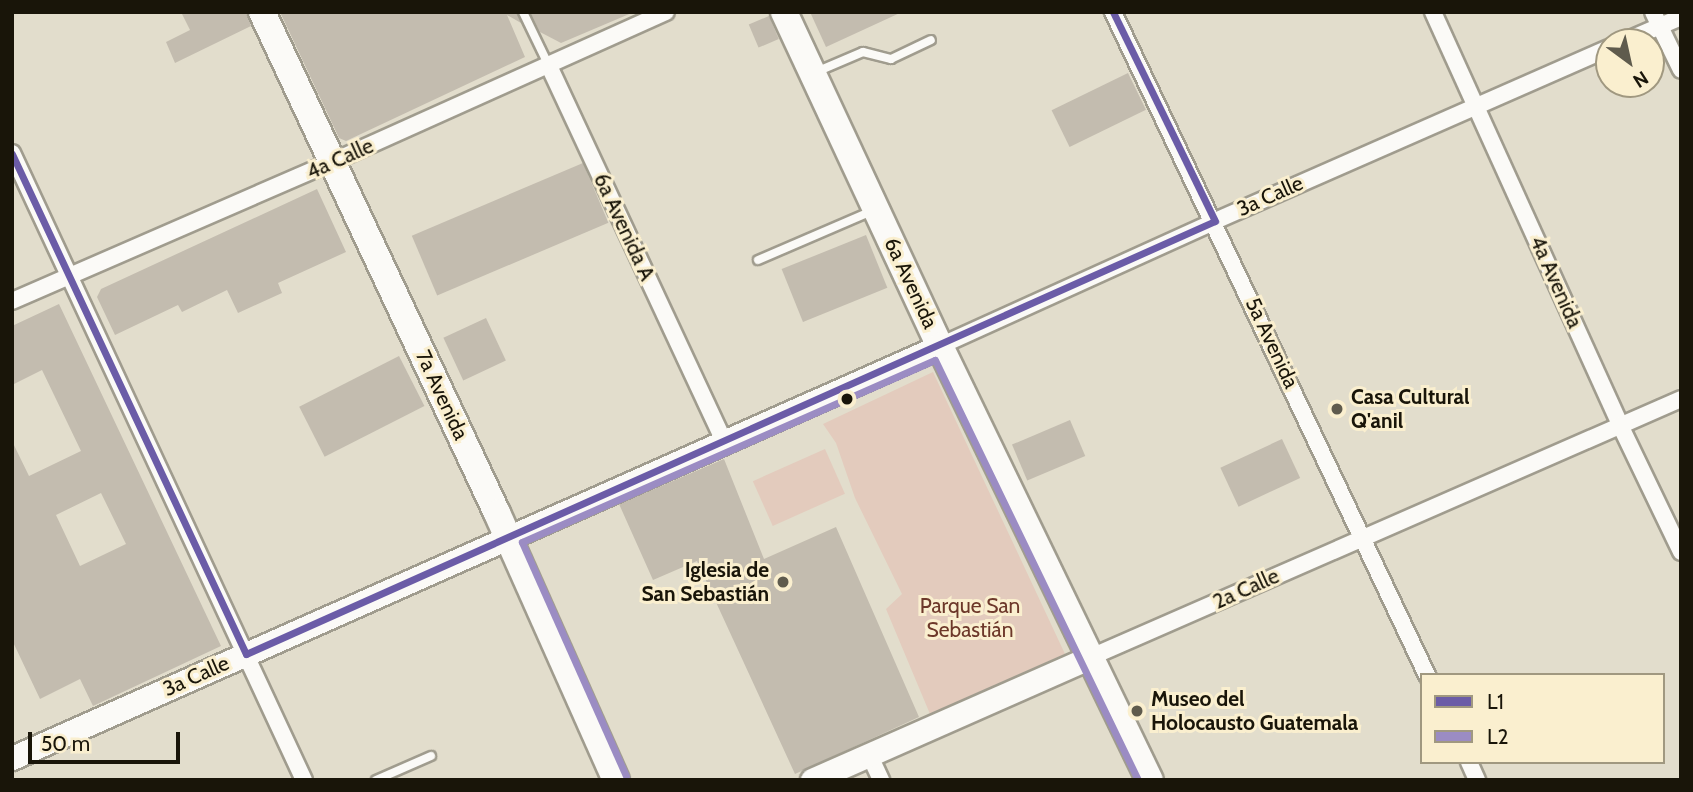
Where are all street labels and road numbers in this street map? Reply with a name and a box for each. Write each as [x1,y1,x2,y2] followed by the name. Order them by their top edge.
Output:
[303,133,377,185] street label: 4a Calle
[588,169,660,285] street label: 6a Avenida A
[1233,170,1307,222] street label: 3a Calle
[1525,232,1587,332] street label: 4a Avenida
[879,233,943,333] street label: 6a Avenida
[1240,294,1304,392] street label: 5a Avenida
[410,346,474,444] street label: 7a Avenida
[1209,563,1283,615] street label: 2a Calle
[159,650,233,702] street label: 3a Calle

